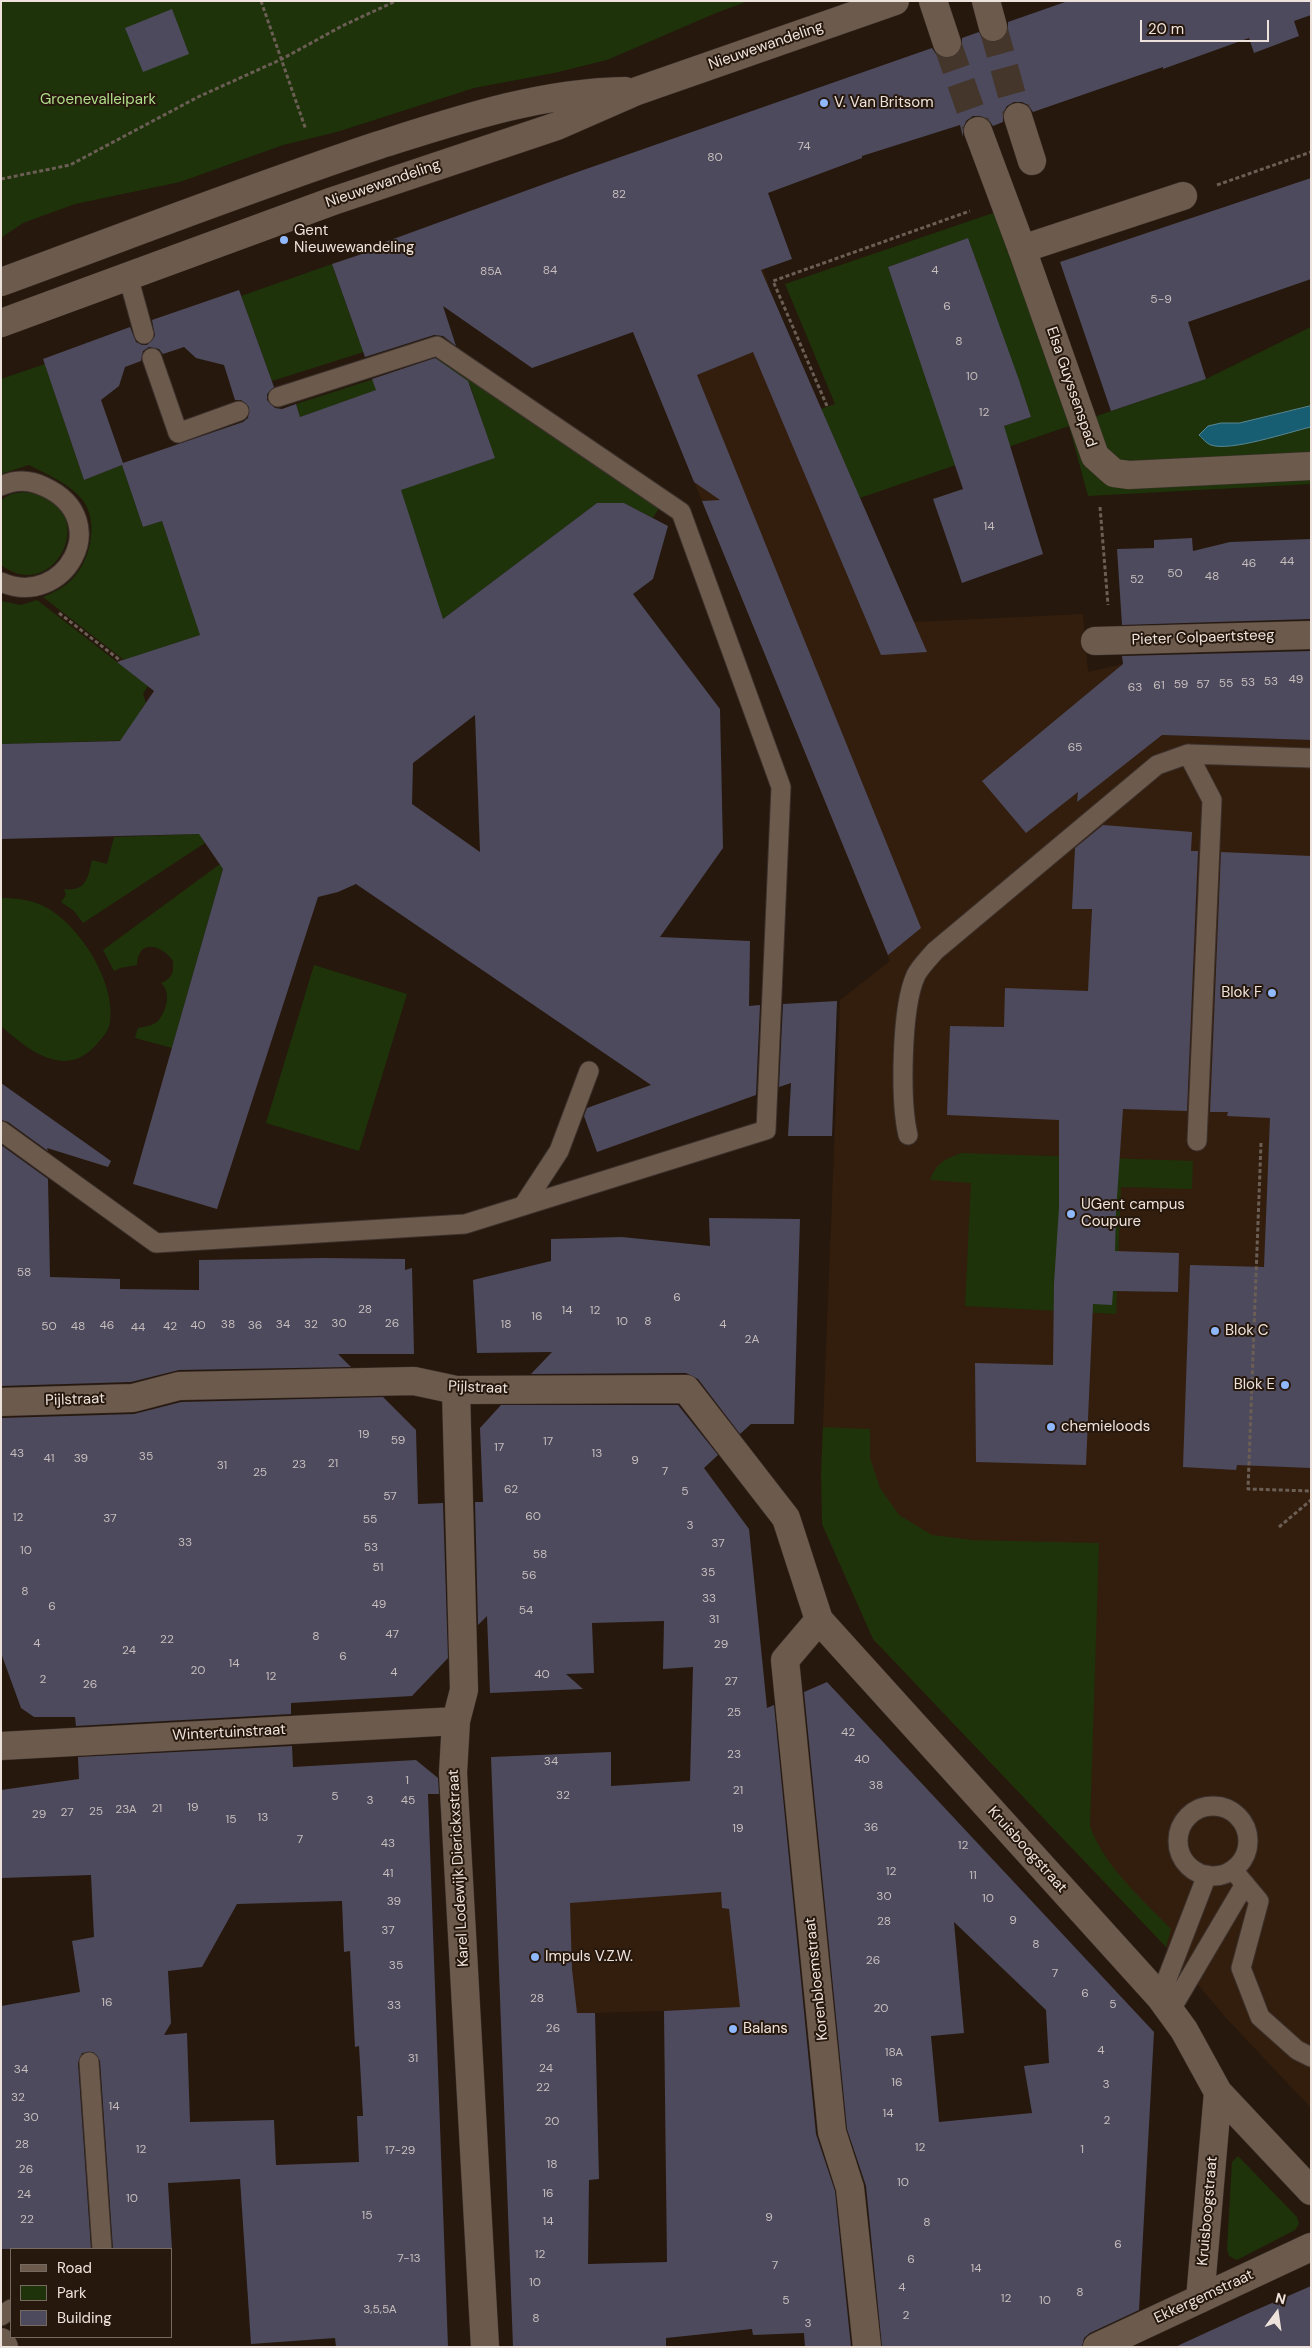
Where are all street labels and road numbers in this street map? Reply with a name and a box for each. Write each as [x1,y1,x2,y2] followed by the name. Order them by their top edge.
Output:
[706,18,826,74] street label: Nieuwewandeling
[323,156,443,212] street label: Nieuwewandeling
[1042,324,1100,450] street label: Elsa Guyssenspad
[1131,627,1275,649] street label: Pieter Colpaertsteeg
[448,1378,508,1398] street label: Pijlstraat
[45,1390,105,1410] street label: Pijlstraat
[172,1721,286,1745] street label: Wintertuinstraat
[445,1769,473,1967] street label: Karel Lodewijk Dierickxstraat
[984,1803,1070,1897] street label: Kruisboogstraat
[802,1917,832,2041] street label: Korenbloemstraat
[1194,2155,1222,2267] street label: Kruisboogstraat
[1151,2266,1257,2328] street label: Ekkergemstraat

